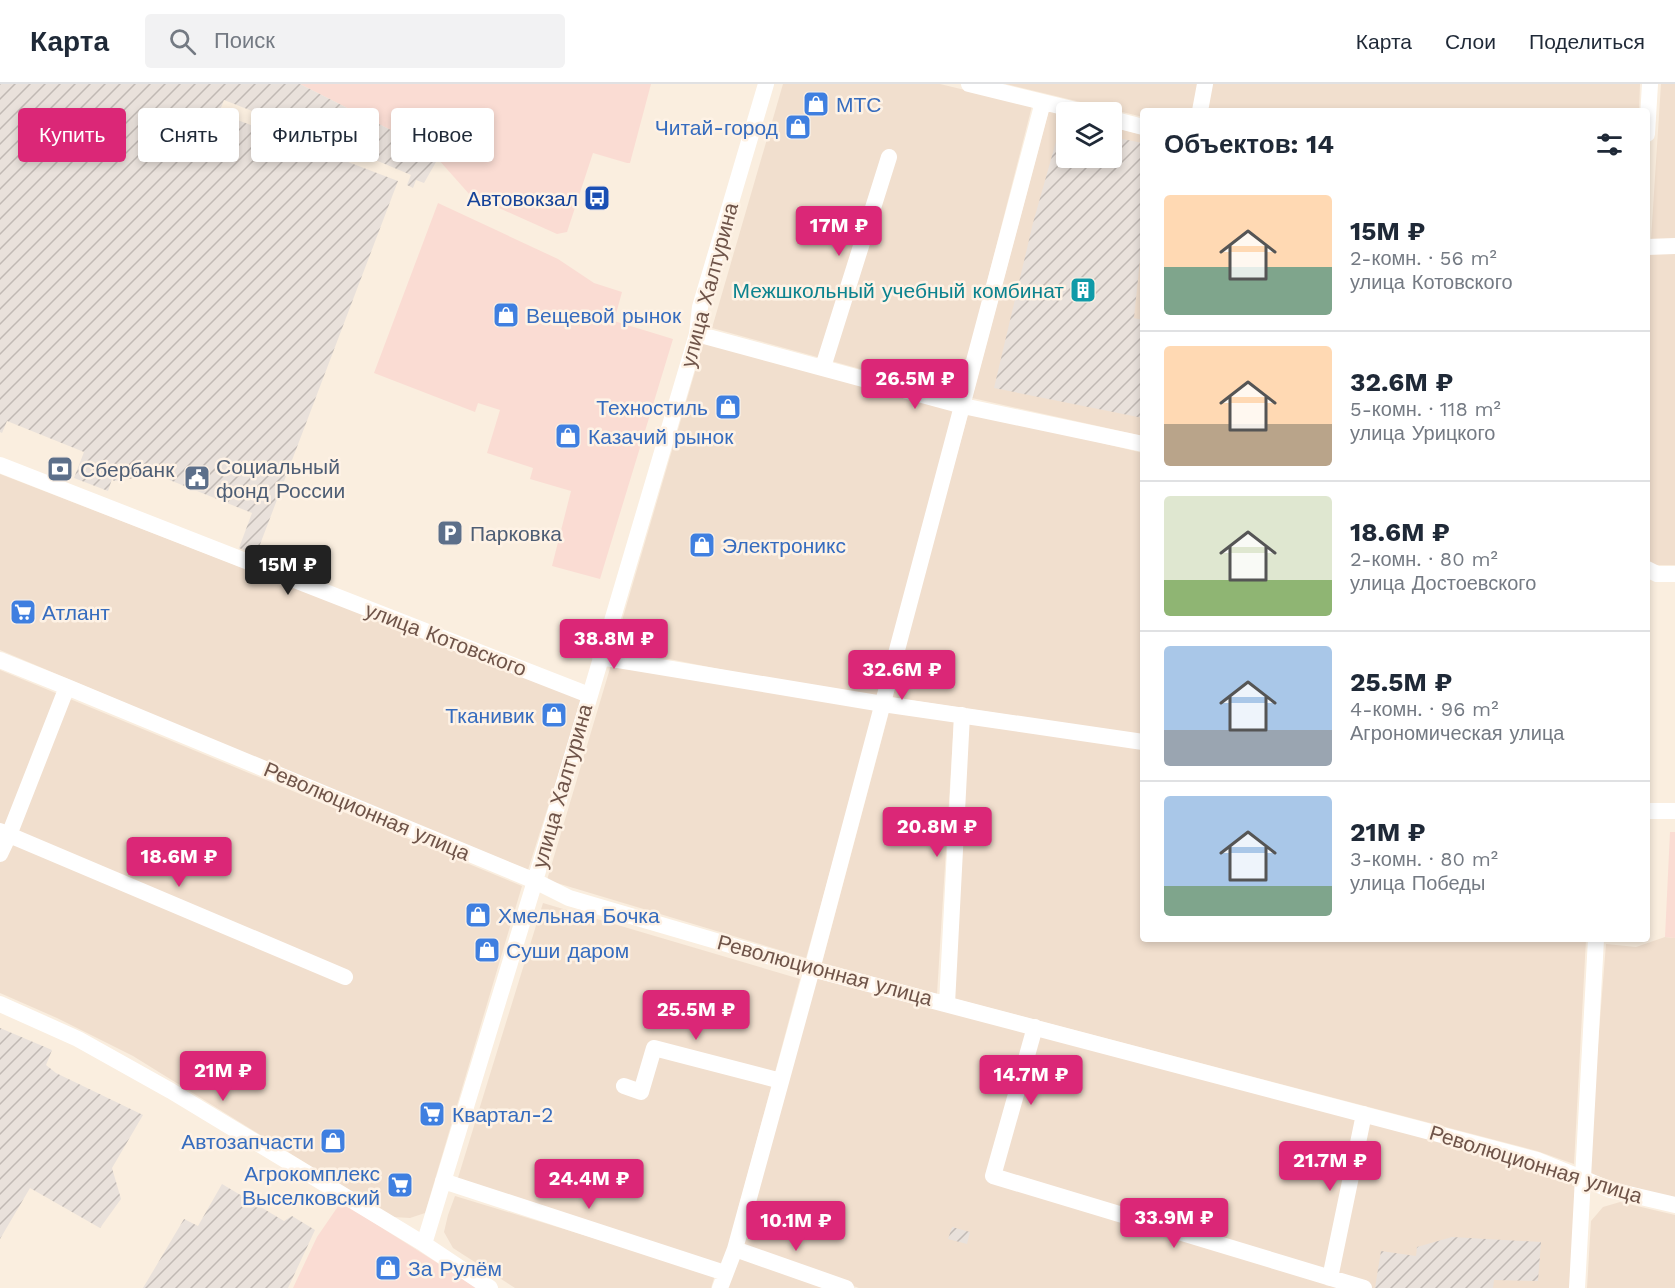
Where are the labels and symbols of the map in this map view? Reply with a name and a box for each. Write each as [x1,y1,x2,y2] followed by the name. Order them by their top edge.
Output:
[801,89,831,119] shop icon: МТС
[836,92,882,117] place label: МТС
[783,112,813,142] shop icon: Читай-город
[655,115,778,140] place label: Читай-город
[582,183,612,213] bus stop icon: Автовокзал
[467,186,578,211] place label: Автовокзал
[675,200,743,370] street label: улица Халтурина
[797,206,881,257] pin: 17M ₽
[1068,275,1098,305] building icon: Межшкольный учебный комбинат
[733,278,1064,303] place label: Межшкольный учебный комбинат
[491,300,521,330] shop icon: Вещевой рынок
[526,303,682,328] place label: Вещевой рынок
[860,359,970,410] pin: 26.5M ₽
[713,392,743,422] shop icon: Техностиль
[596,395,708,420] place label: Техностиль
[553,421,583,451] shop icon: Казачий рынок
[588,424,734,449] place label: Казачий рынок
[45,454,75,484] bank icon: Сбербанк
[216,454,345,503] place label: Социальный фонд России
[80,457,175,482] place label: Сбербанк
[182,463,212,493] public building icon: Социальный фонд России
[435,518,465,548] parking icon: Парковка
[470,521,562,546] place label: Парковка
[687,530,717,560] shop icon: Электроникс
[722,533,846,558] place label: Электроникс
[246,545,330,596] pin: 15M ₽
[8,597,38,627] supermarket icon: Атлант
[362,597,530,681] street label: улица Котовского
[42,600,110,625] place label: Атлант
[559,619,669,670] pin: 38.8M ₽
[847,650,957,701] pin: 32.6M ₽
[539,700,569,730] shop icon: Тканивик
[527,701,597,871] street label: улица Халтурина
[445,703,535,728] place label: Тканивик
[260,756,474,866] street label: Революционная улица
[882,807,992,858] pin: 20.8M ₽
[124,837,234,888] pin: 18.6M ₽
[463,900,493,930] shop icon: Хмельная Бочка
[498,903,660,928] place label: Хмельная Бочка
[715,929,936,1011] street label: Революционная улица
[472,935,502,965] shop icon: Суши даром
[506,938,629,963] place label: Суши даром
[641,990,751,1041] pin: 25.5M ₽
[181,1051,265,1102] pin: 21M ₽
[976,1055,1086,1106] pin: 14.7M ₽
[417,1099,447,1129] supermarket icon: Квартал-2
[452,1102,553,1127] place label: Квартал-2
[1426,1120,1646,1208] street label: Революционная улица
[318,1126,348,1156] shop icon: Автозапчасти
[181,1129,314,1154] place label: Автозапчасти
[1275,1141,1385,1192] pin: 21.7M ₽
[534,1159,644,1210] pin: 24.4M ₽
[242,1161,380,1210] place label: Агрокомплекс Выселковский
[385,1170,415,1200] supermarket icon: Агрокомплекс Выселковский
[1119,1198,1229,1249] pin: 33.9M ₽
[741,1201,851,1252] pin: 10.1M ₽
[373,1253,403,1283] shop icon: За Рулём
[408,1256,502,1281] place label: За Рулём

